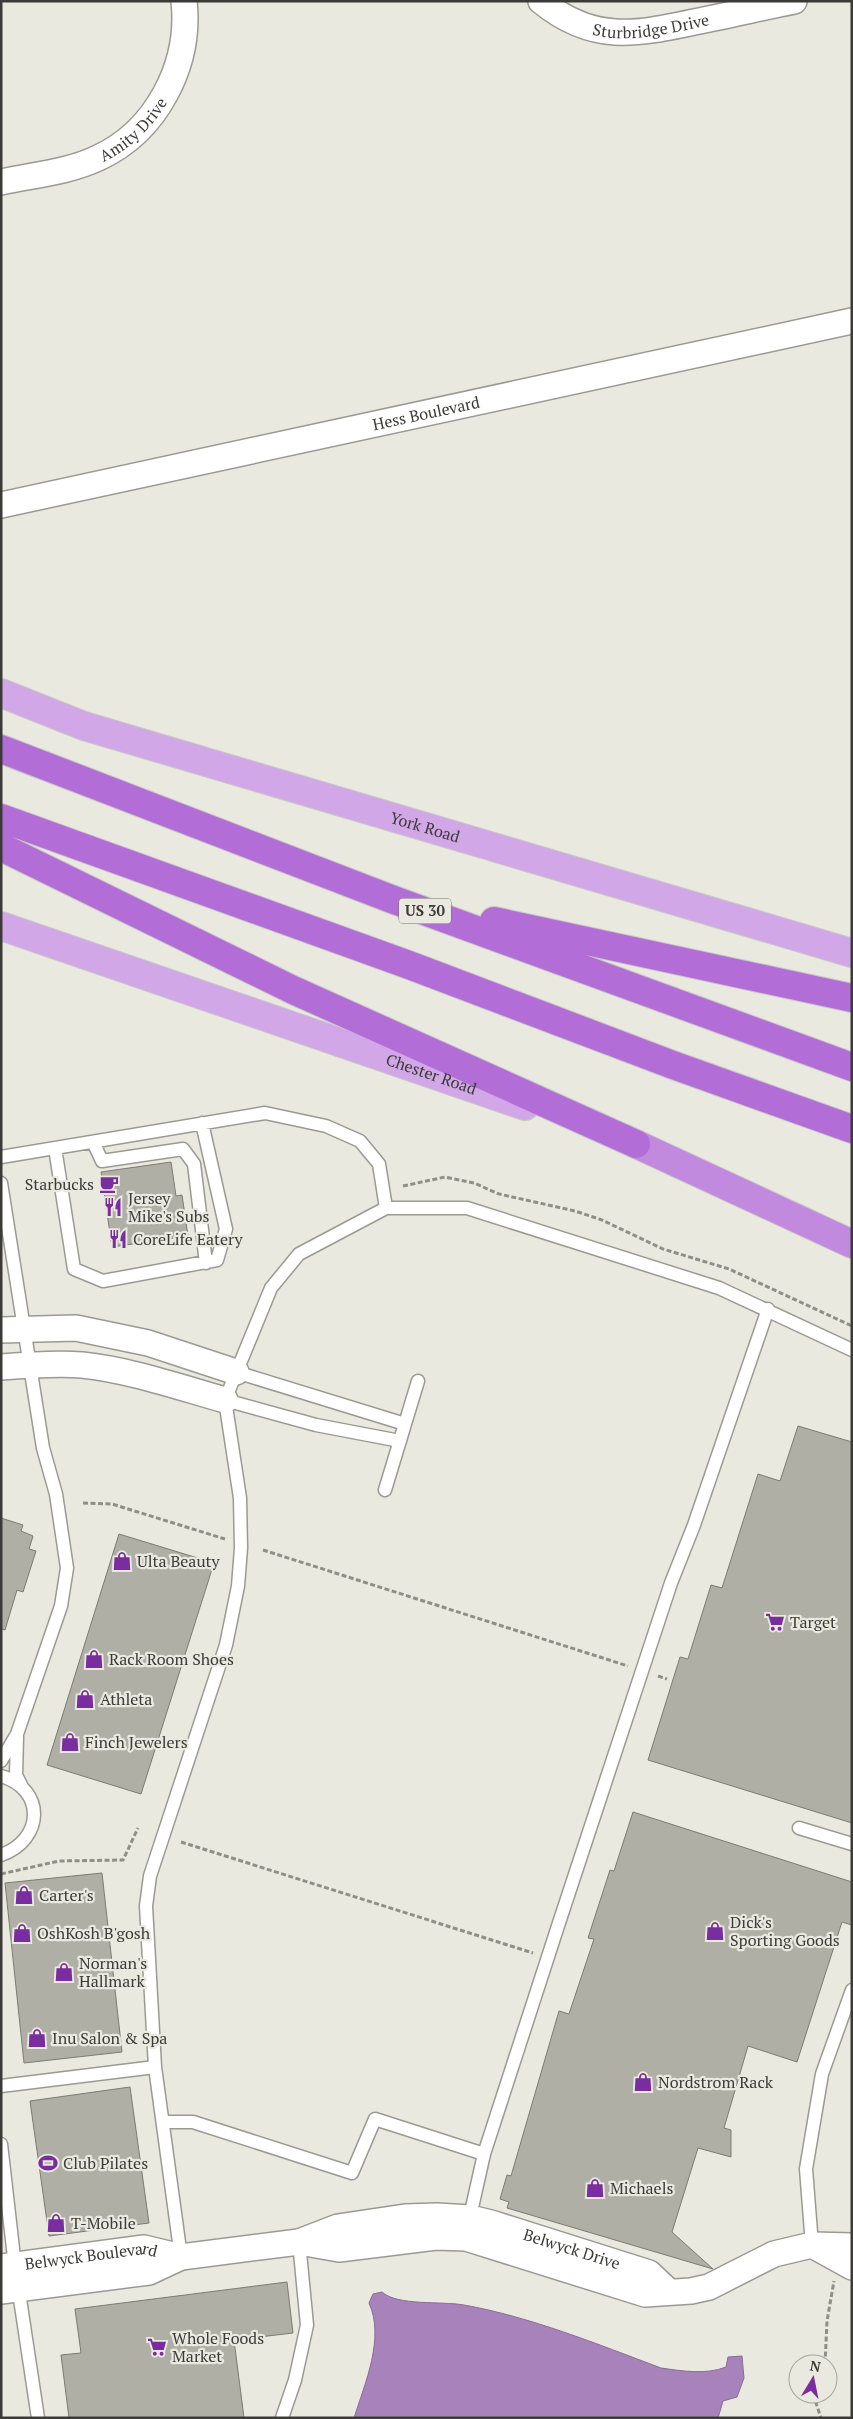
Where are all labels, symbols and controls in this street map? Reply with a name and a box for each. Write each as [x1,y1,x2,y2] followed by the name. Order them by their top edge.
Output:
[591,8,711,43] street label: Sturbridge Drive
[96,93,172,167] street label: Amity Drive
[370,391,482,435] street label: Hess Boulevard
[388,806,463,848] street label: York Road
[399,898,451,924] road number: US 30
[383,1048,480,1100] street label: Chester Road
[25,1173,94,1195] place label: Starbucks
[98,1173,120,1195] cafe icon: Starbucks
[128,1187,210,1227] place label: Jersey Mike's Subs
[102,1196,124,1218] restaurant icon: Jersey Mike's Subs
[107,1228,129,1250] restaurant icon: CoreLife Eatery
[133,1228,243,1250] place label: CoreLife Eatery
[111,1550,133,1572] shop icon: Ulta Beauty
[137,1550,221,1572] place label: Ulta Beauty
[764,1611,786,1633] supermarket icon: Target
[790,1611,836,1633] place label: Target
[83,1648,105,1670] shop icon: Rack Room Shoes
[109,1648,234,1670] place label: Rack Room Shoes
[74,1688,96,1710] shop icon: Athleta
[100,1688,152,1710] place label: Athleta
[59,1731,81,1753] shop icon: Finch Jewelers
[85,1731,188,1753] place label: Finch Jewelers
[13,1884,35,1906] shop icon: Carter's
[39,1884,94,1906] place label: Carter's
[730,1911,840,1951] place label: Dick's Sporting Goods
[704,1920,726,1942] shop icon: Dick's Sporting Goods
[11,1922,33,1944] shop icon: OshKosh B'gosh
[37,1922,151,1944] place label: OshKosh B'gosh
[79,1952,147,1992] place label: Norman's Hallmark
[53,1961,75,1983] shop icon: Norman's Hallmark
[26,2027,48,2049] shop icon: Inu Salon & Spa
[52,2027,167,2049] place label: Inu Salon & Spa
[632,2071,654,2093] shop icon: Nordstrom Rack
[658,2071,774,2093] place label: Nordstrom Rack
[37,2152,59,2174] sports icon: Club Pilates
[63,2152,148,2174] place label: Club Pilates
[584,2177,606,2199] shop icon: Michaels
[610,2177,673,2199] place label: Michaels
[45,2212,67,2234] shop icon: T-Mobile
[71,2212,136,2234] place label: T-Mobile
[521,2223,623,2274] street label: Belwyck Drive
[23,2237,160,2275] street label: Belwyck Boulevard
[172,2327,264,2367] place label: Whole Foods Market
[146,2336,168,2358] supermarket icon: Whole Foods Market
[788,2354,838,2404] north arrow
[808,2355,823,2376] text: N

